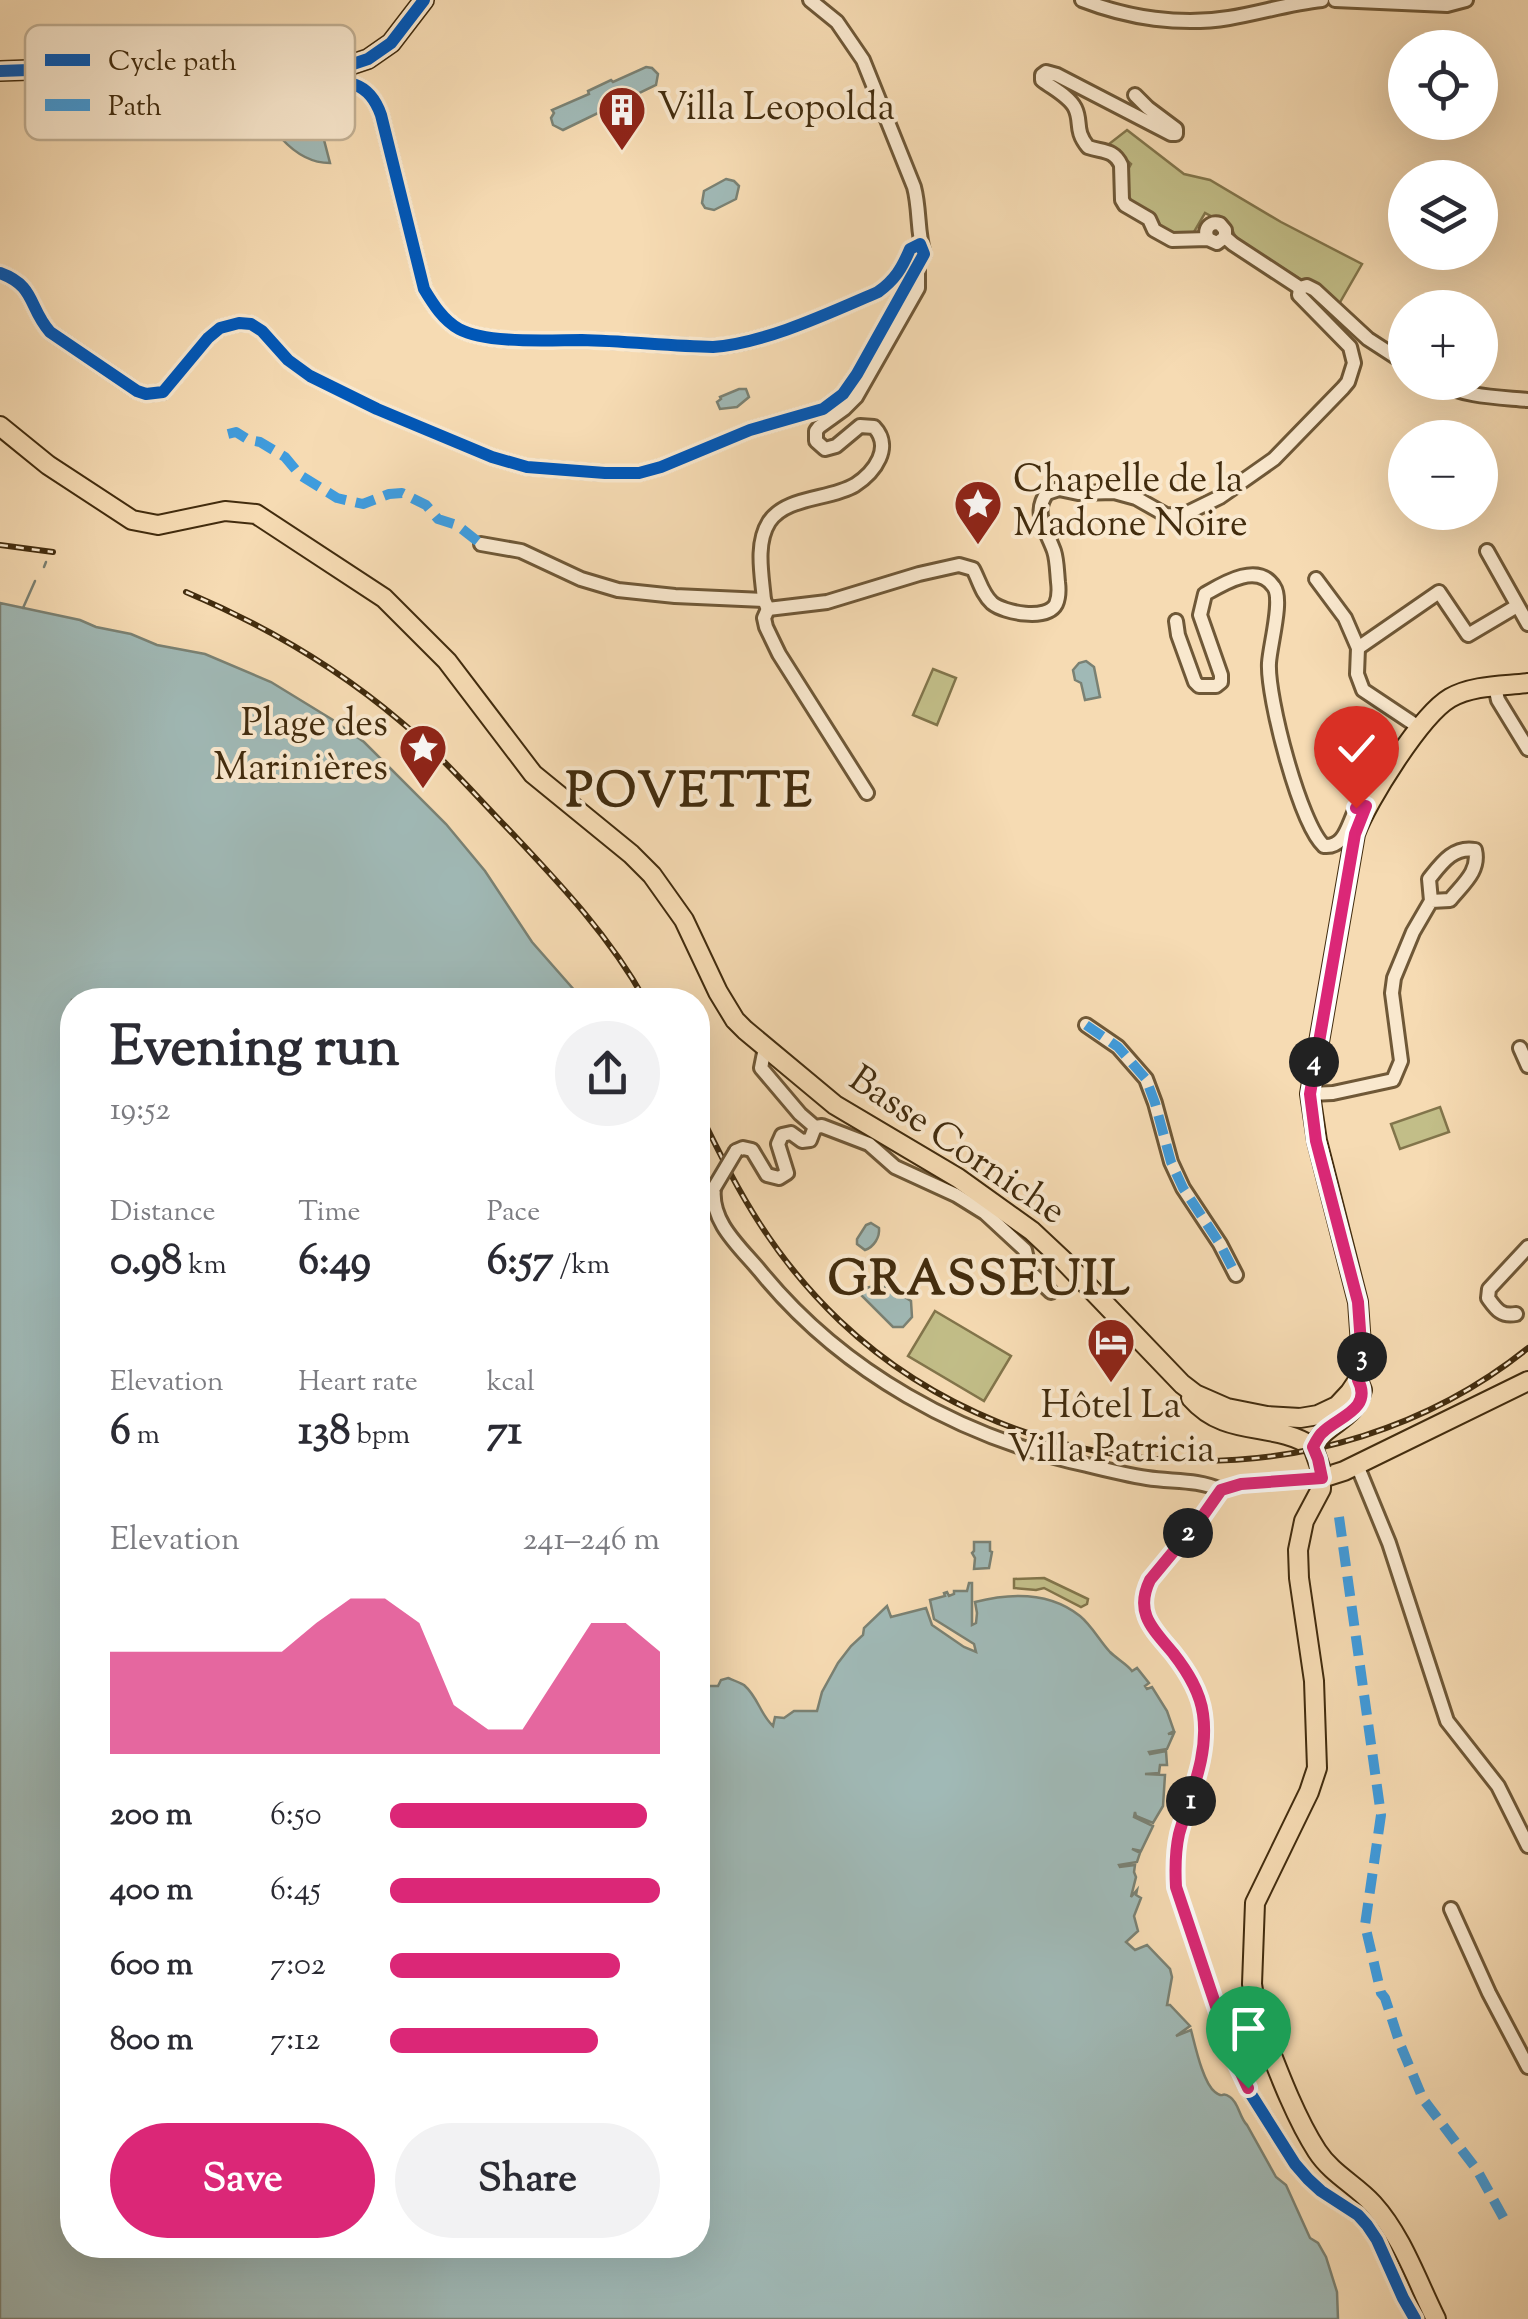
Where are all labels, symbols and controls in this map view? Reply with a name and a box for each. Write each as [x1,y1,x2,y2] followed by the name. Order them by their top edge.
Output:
[25,25,355,140] legend
[1388,30,1498,530] map controls
[1388,30,1498,140] button: locate
[108,43,237,83] text: Cycle path
[657,83,895,137] place label: Villa Leopolda
[596,84,648,152] building icon: Villa Leopolda
[108,88,162,128] text: Path
[1388,160,1498,270] button: layers
[1388,290,1498,400] button: +
[1388,420,1498,530] button: −
[1013,455,1248,553] place label: Chapelle de la Madone Noire
[952,478,1004,546] place icon: Chapelle de la Madone Noire
[213,699,388,797] place label: Plage des Marinières
[1314,706,1399,809] pin
[1329,721,1384,776] icon: check
[397,722,449,790] place icon: Plage des Marinières
[566,760,814,829] district label: POVETTE
[110,1011,399,1090] text: Evening run
[555,1021,660,1126] button: share
[1289,1037,1339,1087] pin: 4
[1307,1042,1321,1082] text: 4
[837,1054,1075,1240] street label: Basse Corniche
[110,1088,170,1134] text: 19:52
[110,1193,216,1233] text: Distance
[298,1193,361,1233] text: Time
[487,1193,540,1233] text: Pace
[110,1233,182,1293] text: 0.98
[298,1233,371,1293] text: 6:49
[487,1233,553,1293] text: 6:57
[182,1246,227,1286] text: km
[553,1246,610,1286] text: /km
[828,1248,1132,1317] district label: GRASSEUIL
[1085,1316,1137,1384] hotel icon: Hôtel La Villa Patricia
[1337,1332,1387,1382] pin: 3
[1356,1337,1368,1377] text: 3
[110,1363,224,1403] text: Elevation
[298,1363,418,1403] text: Heart rate
[487,1363,535,1403] text: kcal
[1007,1381,1215,1479] place label: Hôtel La Villa Patricia
[110,1403,131,1463] text: 6
[298,1403,351,1463] text: 138
[487,1403,522,1463] text: 71
[131,1416,160,1456] text: m
[351,1416,410,1456] text: bpm
[1163,1508,1213,1558] pin: 2
[1181,1513,1195,1553] text: 2
[110,1518,240,1564] text: Elevation
[523,1518,660,1564] text: 241–246 m
[1166,1776,1216,1826] pin: 1
[1186,1781,1196,1821] text: 1
[110,1793,192,1839] text: 200 m
[270,1793,322,1839] text: 6:50
[110,1868,193,1914] text: 400 m
[270,1868,321,1914] text: 6:45
[110,1943,193,1989] text: 600 m
[270,1943,326,1989] text: 7:02
[1206,1986,1291,2089] pin
[1221,2001,1276,2056] icon: arrive
[110,2018,193,2064] text: 800 m
[270,2018,320,2064] text: 7:12
[110,2123,375,2238] button: Save
[395,2123,660,2238] button: Share

